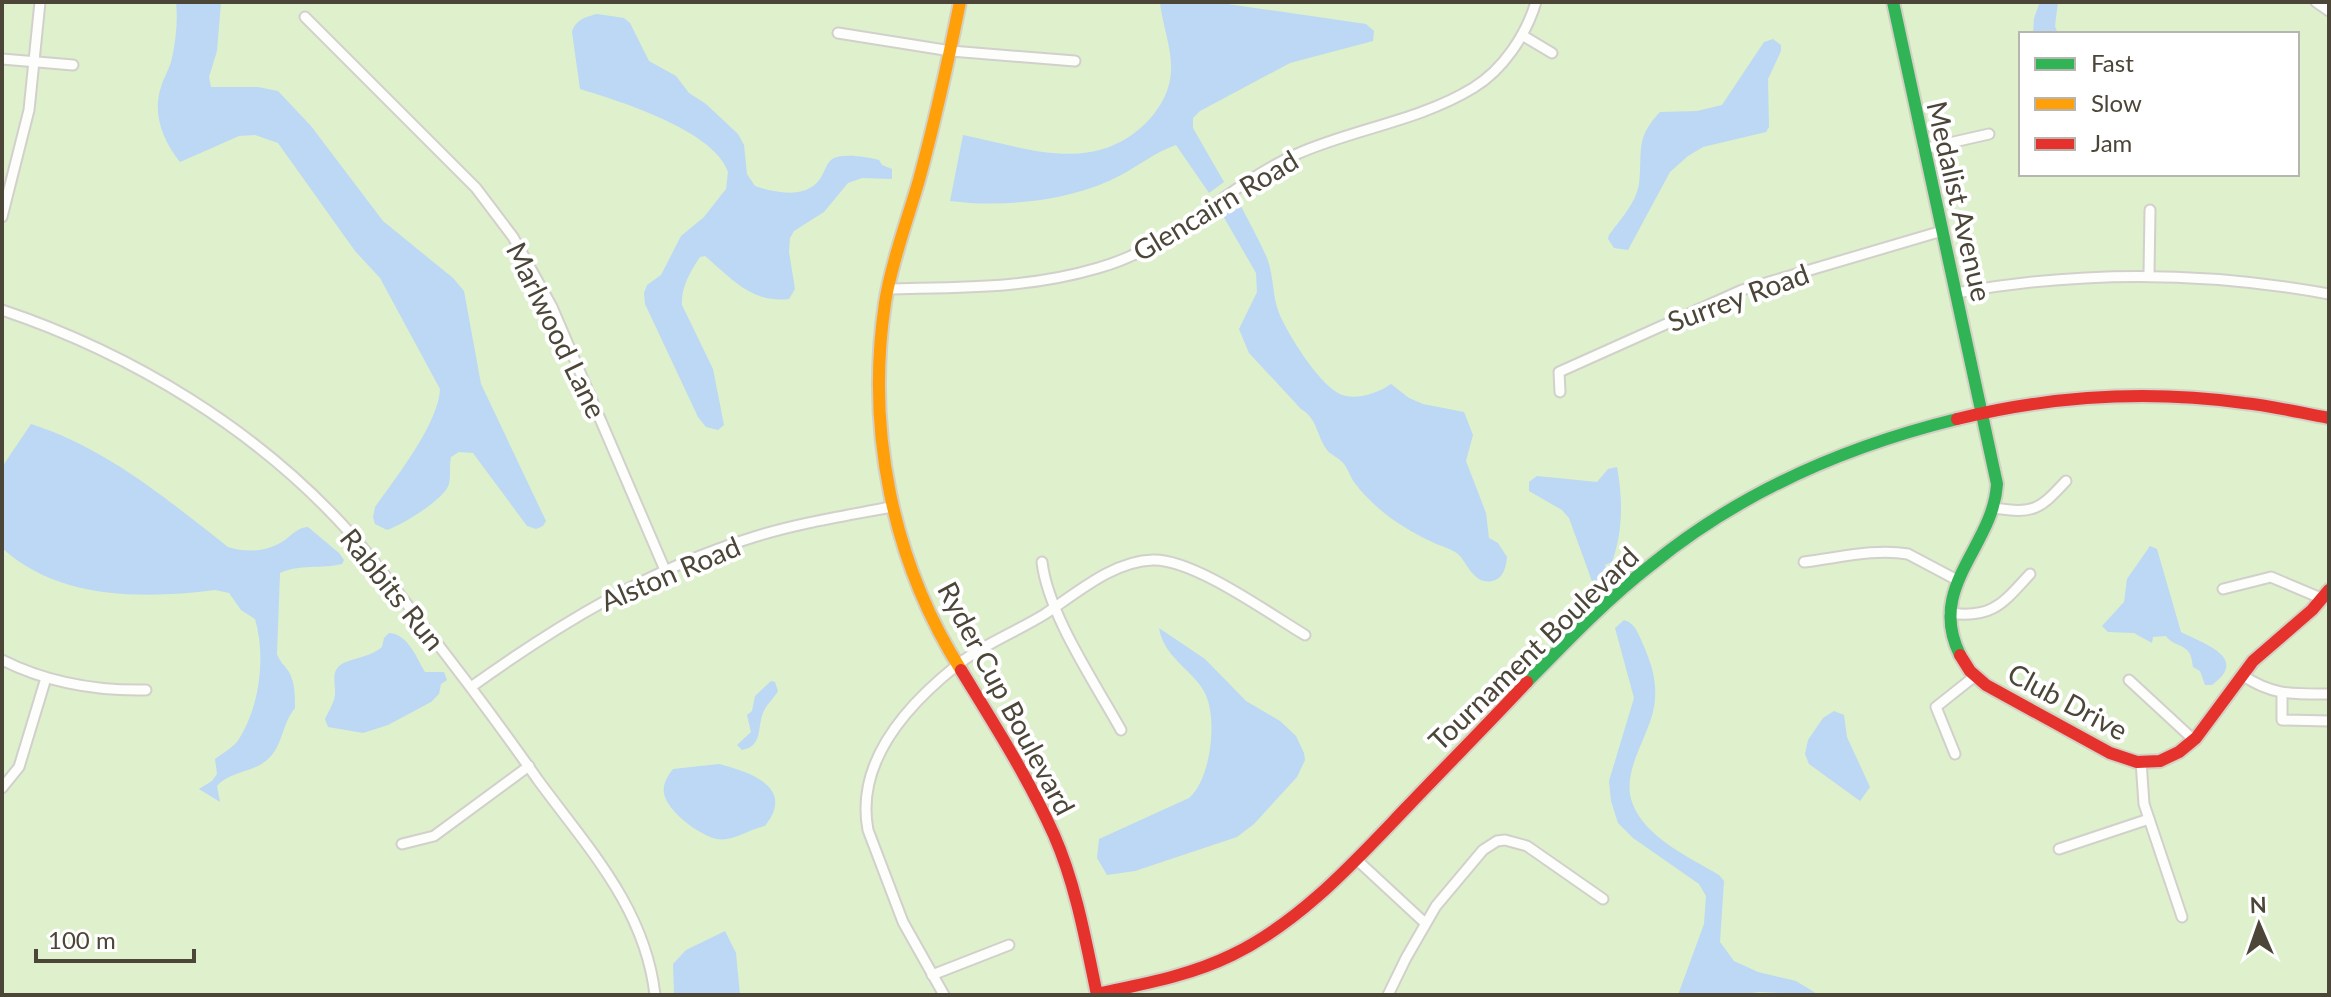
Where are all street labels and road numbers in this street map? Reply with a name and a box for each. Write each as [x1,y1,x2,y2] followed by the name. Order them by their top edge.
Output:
[1920,98,2000,304] street label: Medalist Avenue
[1126,142,1304,268] street label: Glencairn Road
[500,237,614,423] street label: Marlwood Lane
[1663,256,1813,338] street label: Surrey Road
[334,521,452,657] street label: Rabbits Run
[595,528,745,618] street label: Alston Road
[1421,539,1645,757] street label: Tournament Boulevard
[931,576,1083,820] street label: Ryder Cup Boulevard
[2002,655,2134,747] street label: Club Drive

